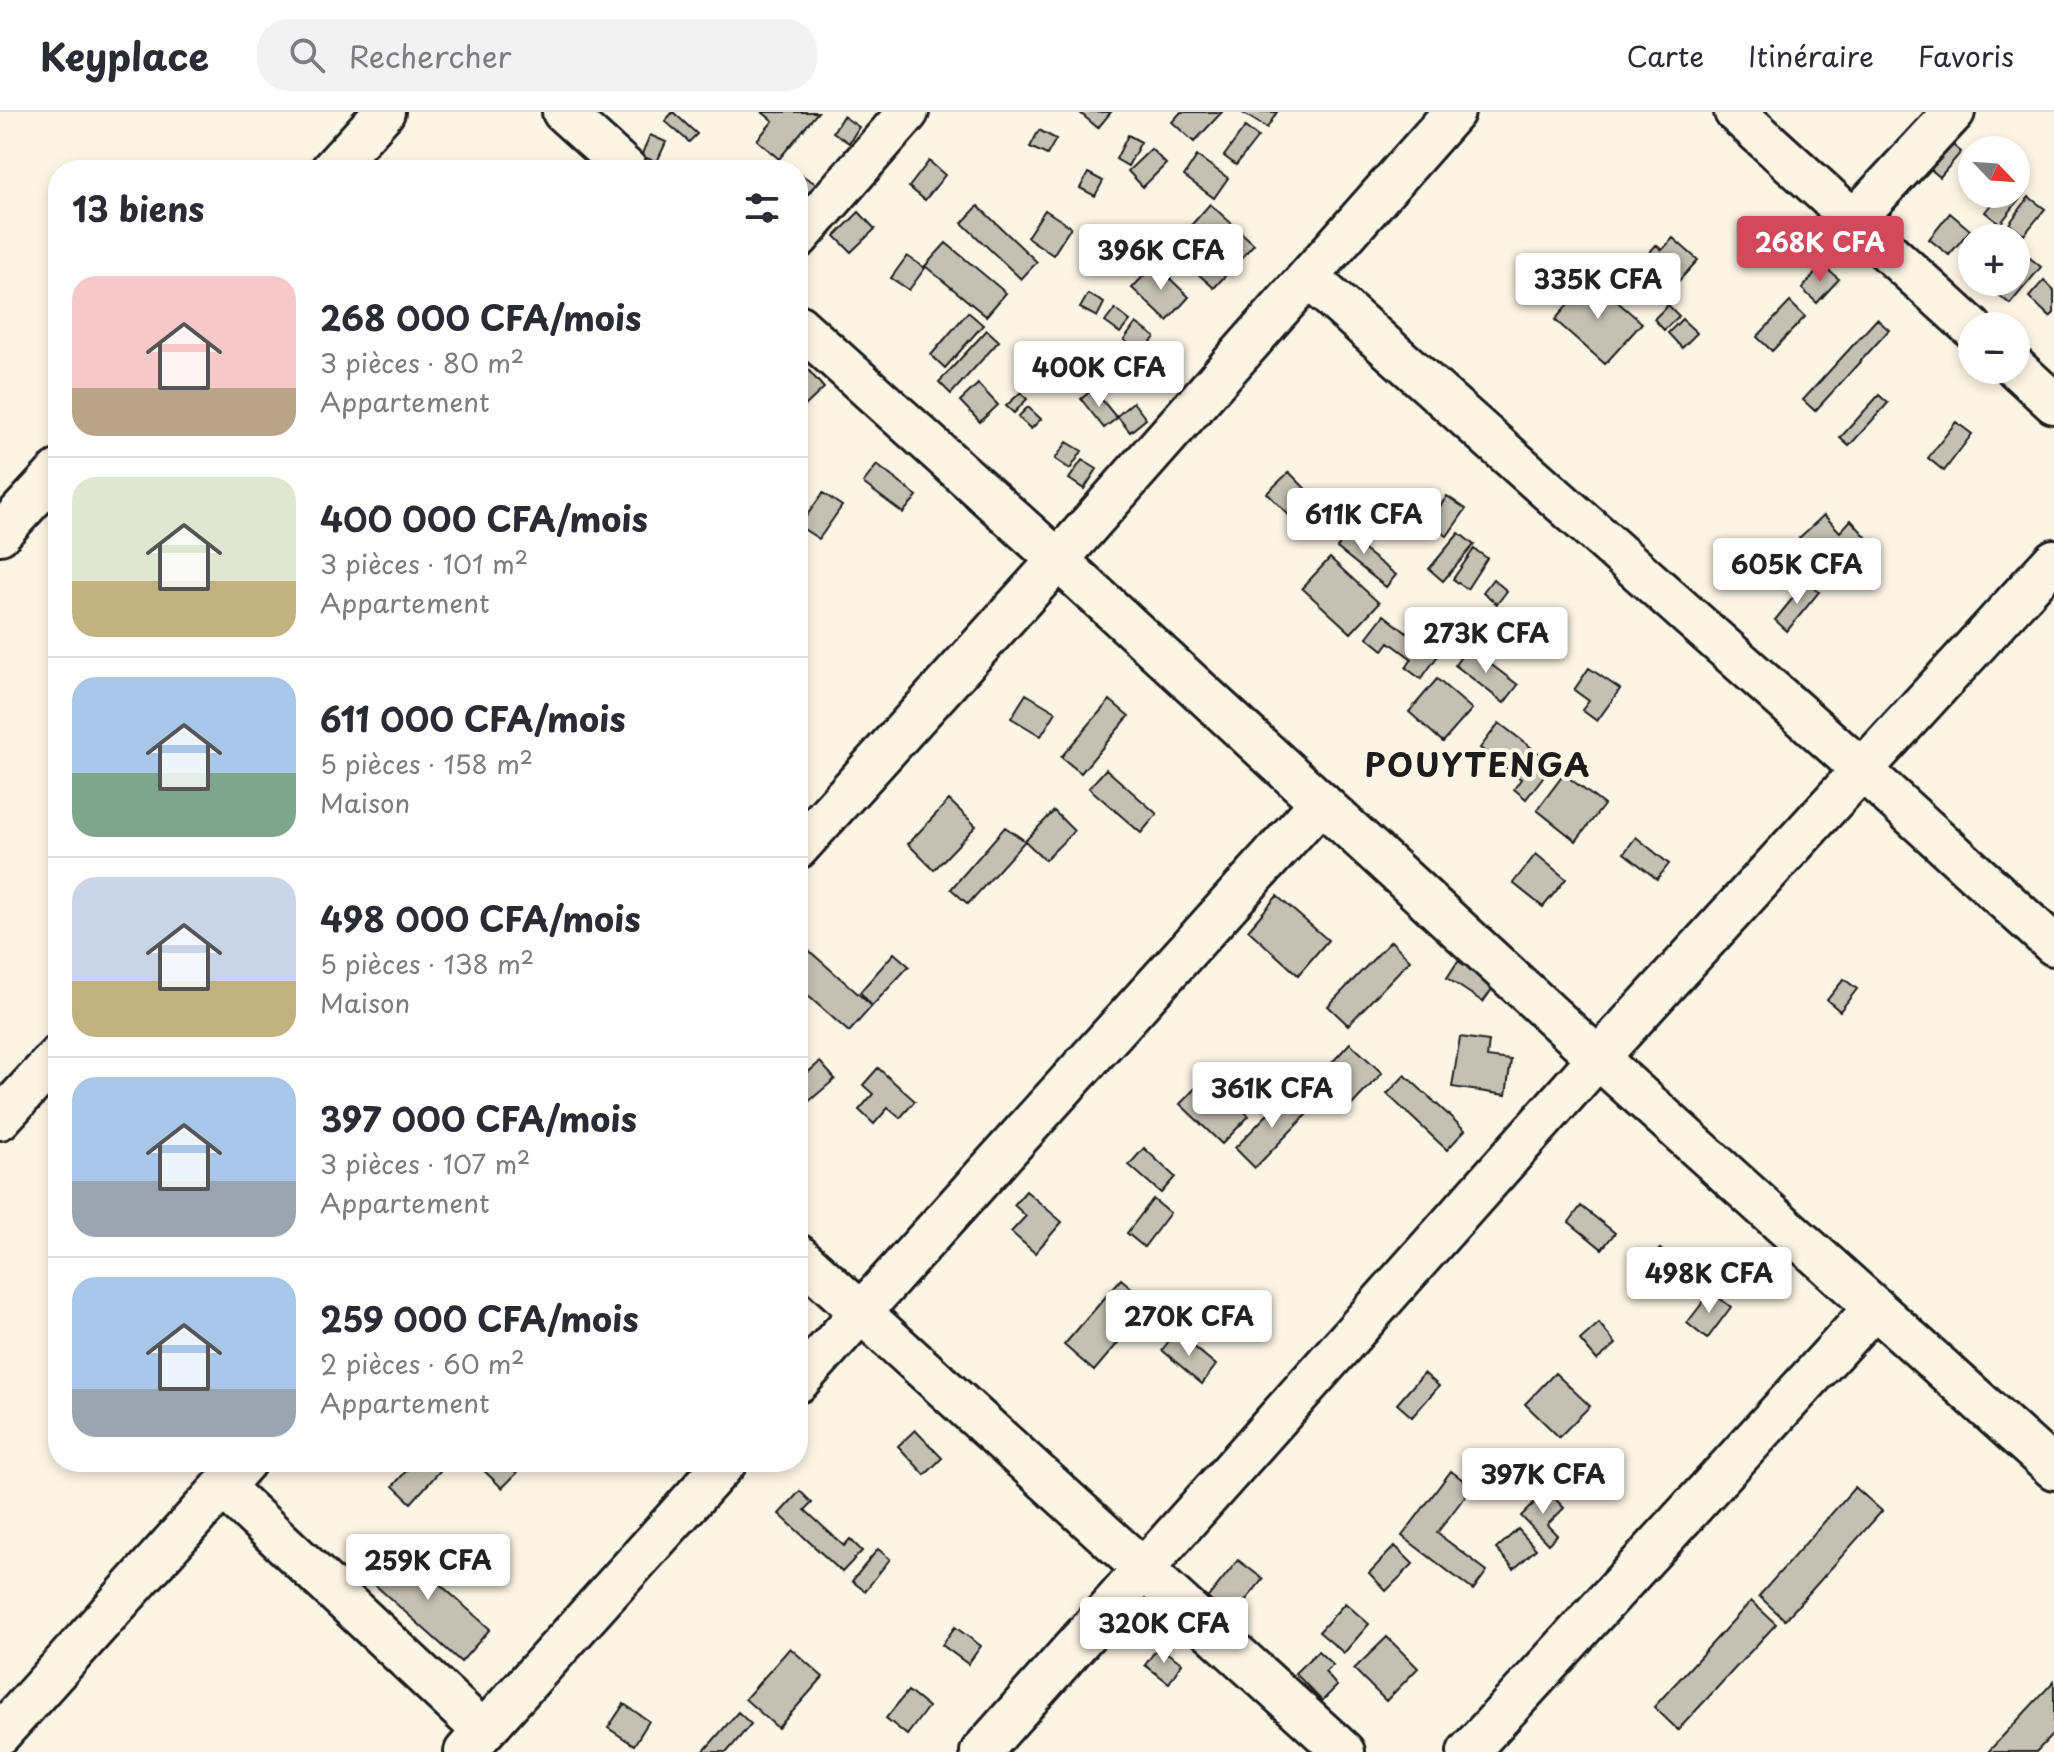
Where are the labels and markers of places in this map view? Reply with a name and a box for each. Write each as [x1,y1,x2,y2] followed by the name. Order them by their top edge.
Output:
[1737,216,1903,284] pin: 268K CFA
[1078,224,1244,292] pin: 396K CFA
[1515,253,1681,321] pin: 335K CFA
[1016,341,1182,409] pin: 400K CFA
[1281,488,1447,556] pin: 611K CFA
[1714,538,1880,606] pin: 605K CFA
[1403,607,1569,675] pin: 273K CFA
[1189,1062,1355,1130] pin: 361K CFA
[1626,1247,1792,1315] pin: 498K CFA
[1106,1290,1272,1358] pin: 270K CFA
[1460,1448,1626,1516] pin: 397K CFA
[345,1534,511,1602] pin: 259K CFA
[1081,1597,1247,1665] pin: 320K CFA

